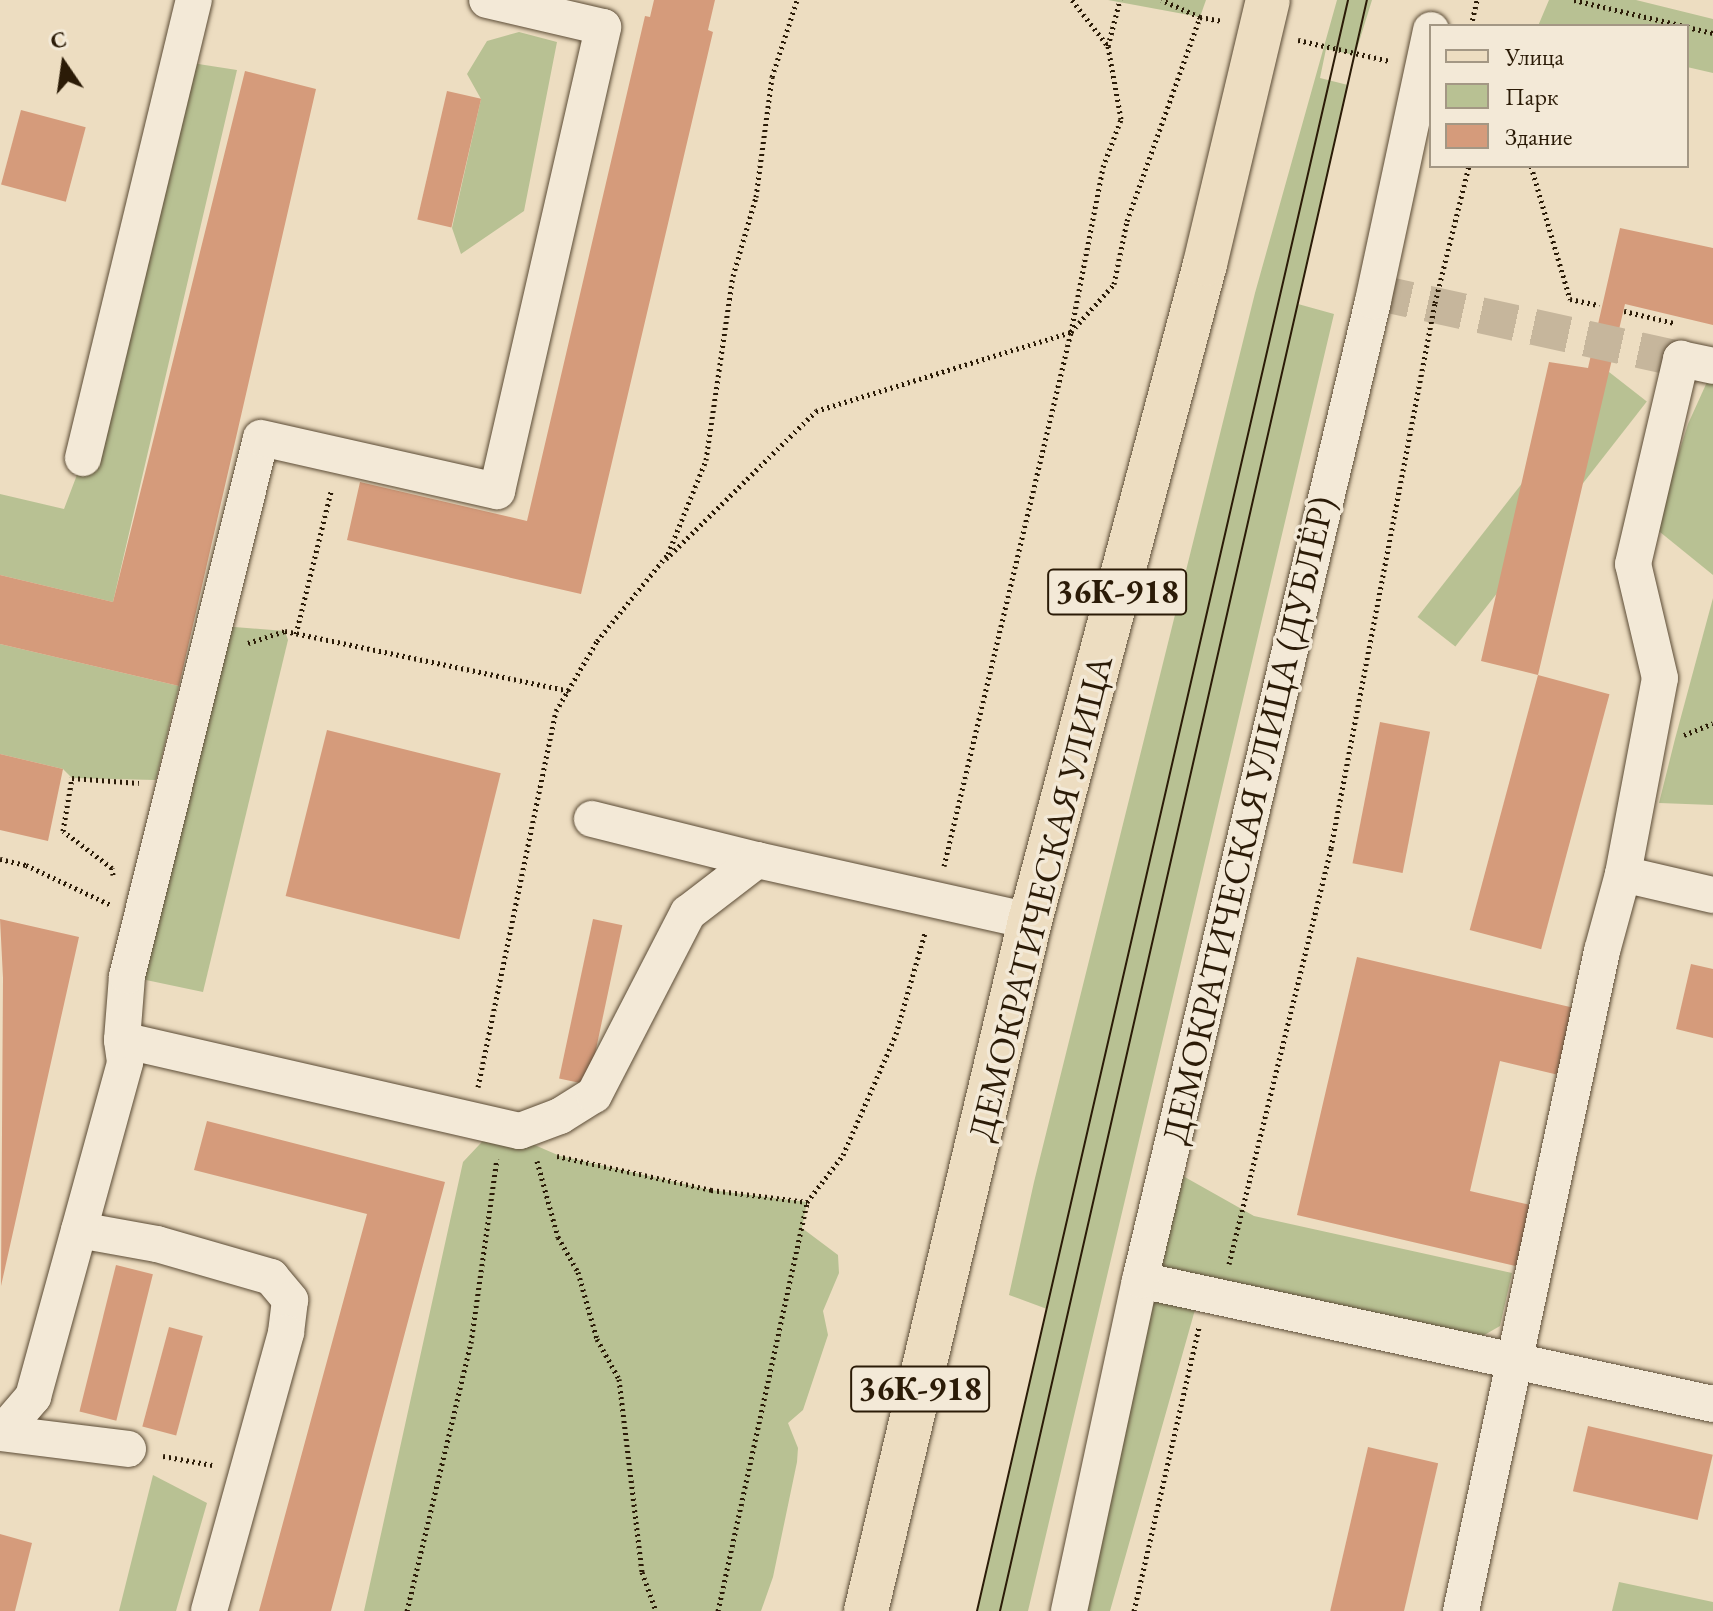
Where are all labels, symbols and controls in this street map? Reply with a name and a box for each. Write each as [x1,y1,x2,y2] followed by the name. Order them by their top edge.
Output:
[24,24,104,104] north arrow
[48,24,69,56] text: С
[1429,24,1689,168] legend
[1505,41,1564,72] text: Улица
[1505,81,1558,112] text: Парк
[1505,121,1572,152] text: Здание
[1152,492,1344,1148] street label: ДЕМОКРАТИЧЕСКАЯ УЛИЦА (ДУБЛЁР)
[1047,562,1187,622] road number: 36К-918
[959,651,1121,1145] street label: ДЕМОКРАТИЧЕСКАЯ УЛИЦА
[850,1359,990,1419] road number: 36К-918

